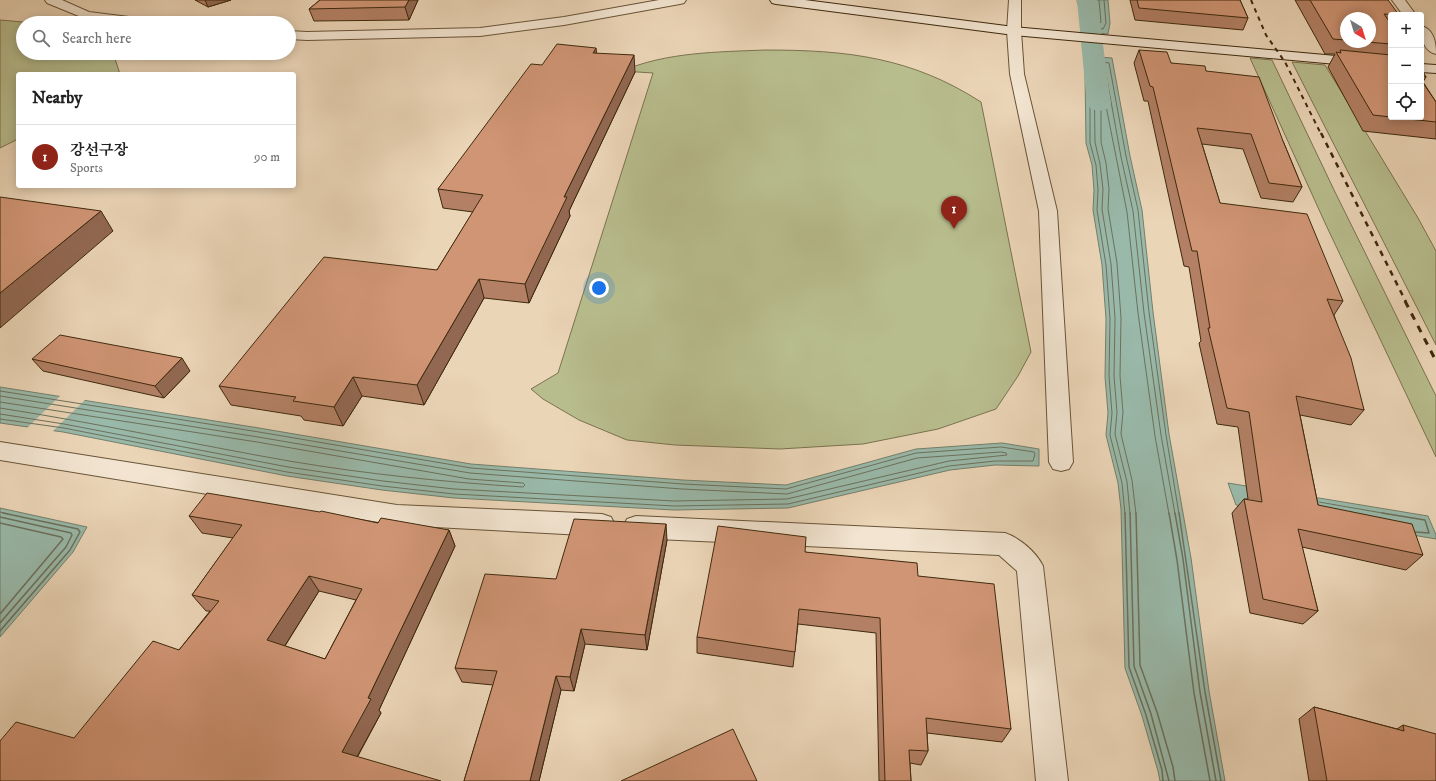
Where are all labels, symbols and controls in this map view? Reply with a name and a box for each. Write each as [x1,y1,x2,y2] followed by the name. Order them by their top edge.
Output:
[1340,12,1376,48] north arrow
[1388,12,1424,120] map controls
[1388,12,1424,48] button: +
[16,16,296,60] search box
[30,27,52,49] icon: search
[62,29,131,48] text: Search here
[1388,48,1424,84] button: −
[1388,84,1424,120] button: locate
[32,87,82,109] text: Nearby
[70,141,128,160] text: 강선구장
[43,149,47,165] text: 1
[254,149,280,165] text: 90 m
[70,160,103,176] text: Sports
[941,196,967,229] pin: 1
[589,278,609,298] your location

